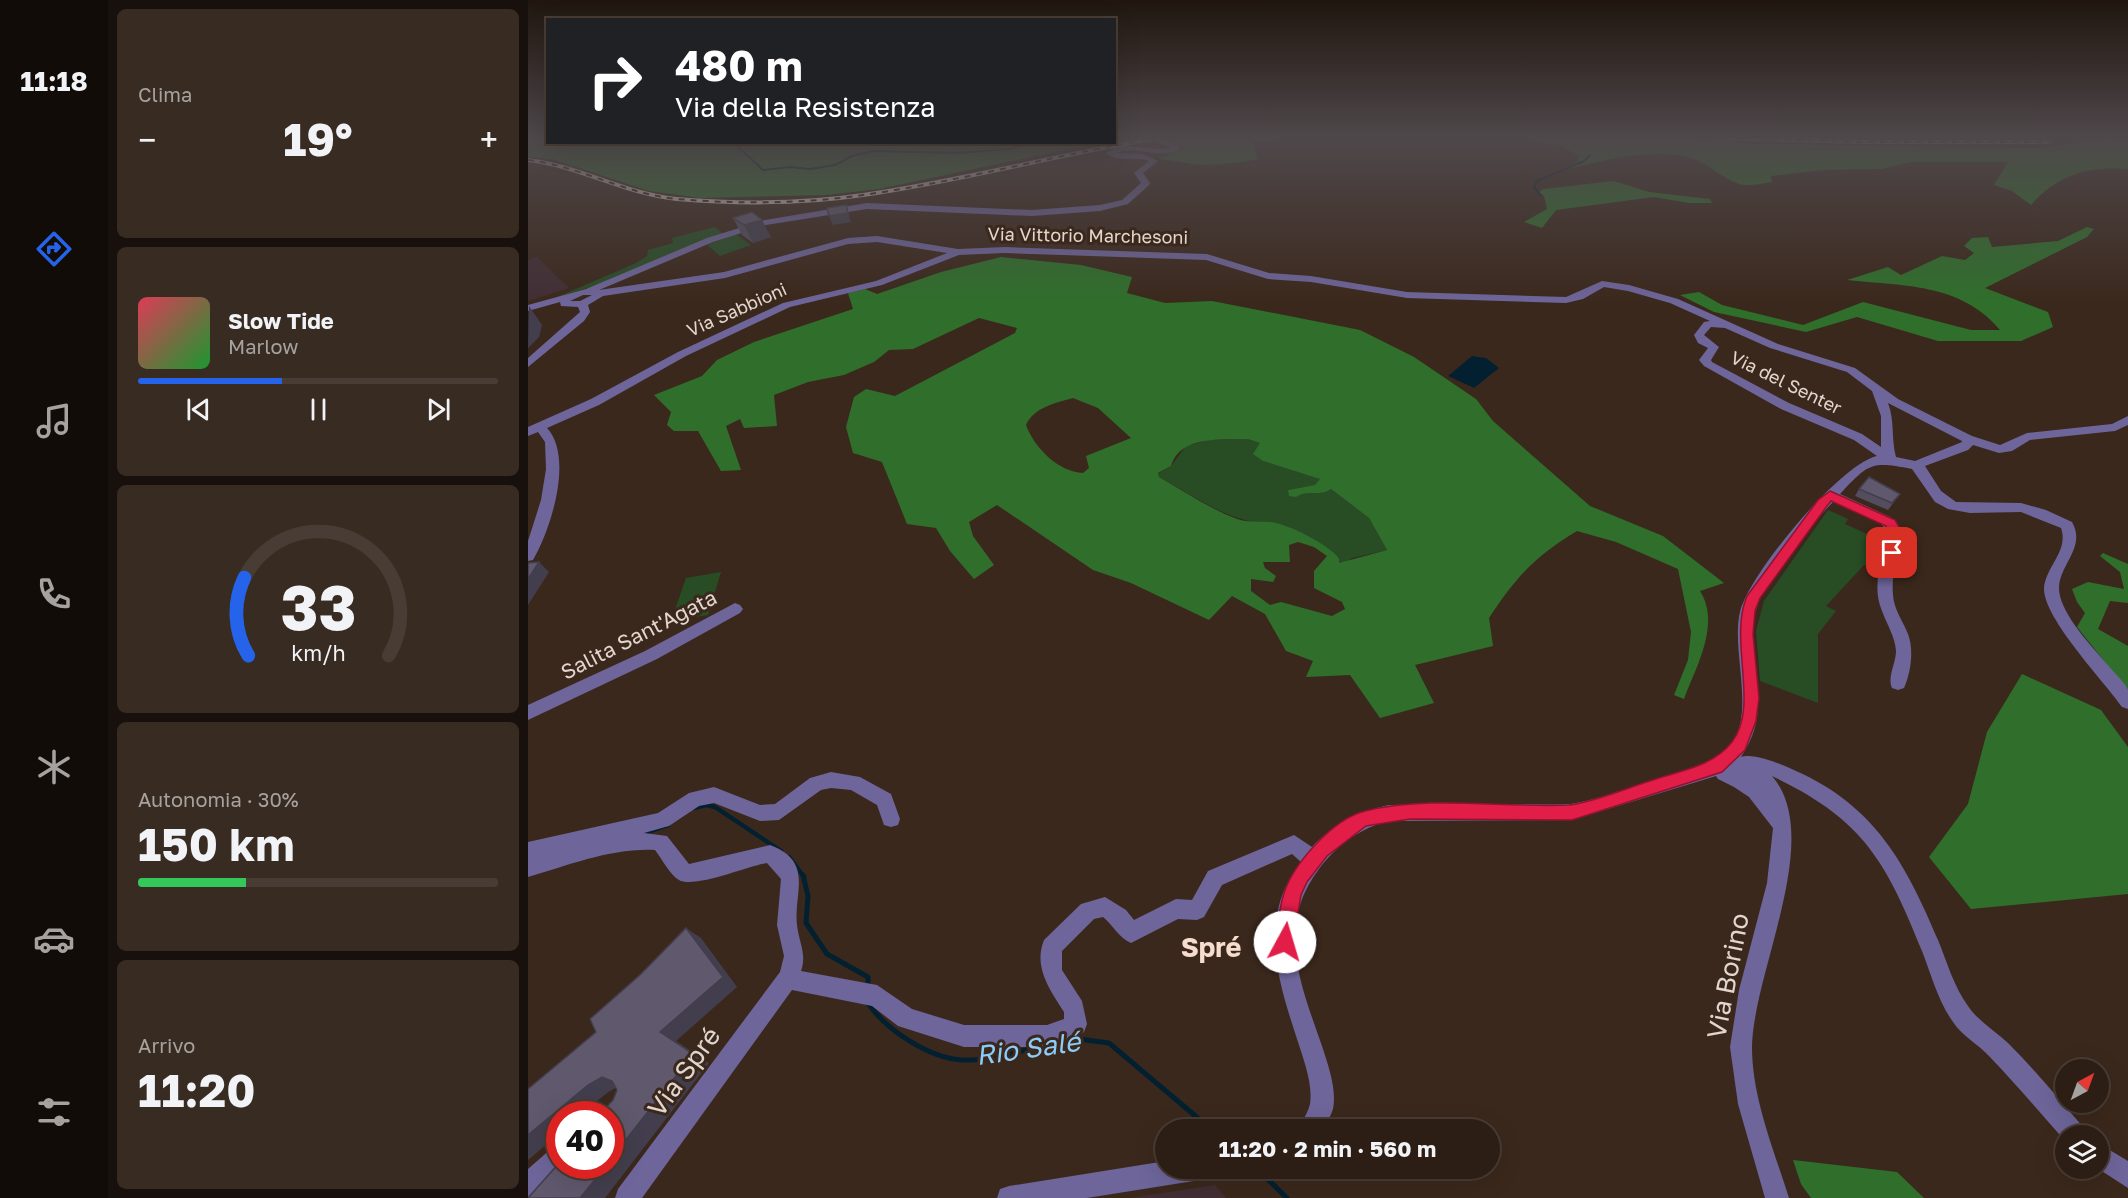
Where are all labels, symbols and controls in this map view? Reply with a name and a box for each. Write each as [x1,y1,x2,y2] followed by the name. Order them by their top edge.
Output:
[675,40,803,90] text: 480 m
[576,42,654,120] icon: right
[20,65,88,97] text: 11:18
[138,82,192,106] text: Clima
[675,91,936,123] text: Via della Resistenza
[283,112,353,166] text: 19°
[138,120,156,159] text: −
[480,120,498,159] text: +
[988,222,1189,248] street label: Via Vittorio Marchesoni
[33,228,75,270] icon: directions
[683,277,790,341] street label: Via Sabbioni
[228,307,334,334] text: Slow Tide
[228,334,299,358] text: Marlow
[1727,346,1846,418] street label: Via del Senter
[182,393,215,426] icon: previous
[302,393,335,426] icon: pause
[422,393,455,426] icon: next
[33,400,75,442] icon: music
[1866,527,1917,578] pin
[1875,536,1908,569] icon: arrive
[280,569,356,644] text: 33
[33,573,75,615] icon: phone
[556,584,721,685] street label: Salita Sant'Agata
[291,640,345,666] text: km/h
[33,746,75,788] icon: climate
[138,787,299,811] text: Autonomia · 30%
[138,817,295,871] text: 150 km
[1253,910,1317,974] position arrow
[1700,910,1755,1041] street label: Via Borino
[33,918,75,960] icon: car
[1181,931,1241,963] district label: Spré
[641,1021,726,1123] street label: Via Spré
[974,1025,1084,1071] water label: Rio Salé
[138,1033,195,1057] text: Arrivo
[2055,1059,2109,1113] north arrow
[2055,1059,2109,1179] map controls
[138,1063,255,1117] text: 11:20
[33,1091,75,1133] icon: filters
[546,1101,624,1179] speed limit sign: 40
[2055,1125,2109,1179] button: layers
[1219,1135,1436,1162] text: 11:20 · 2 min · 560 m

